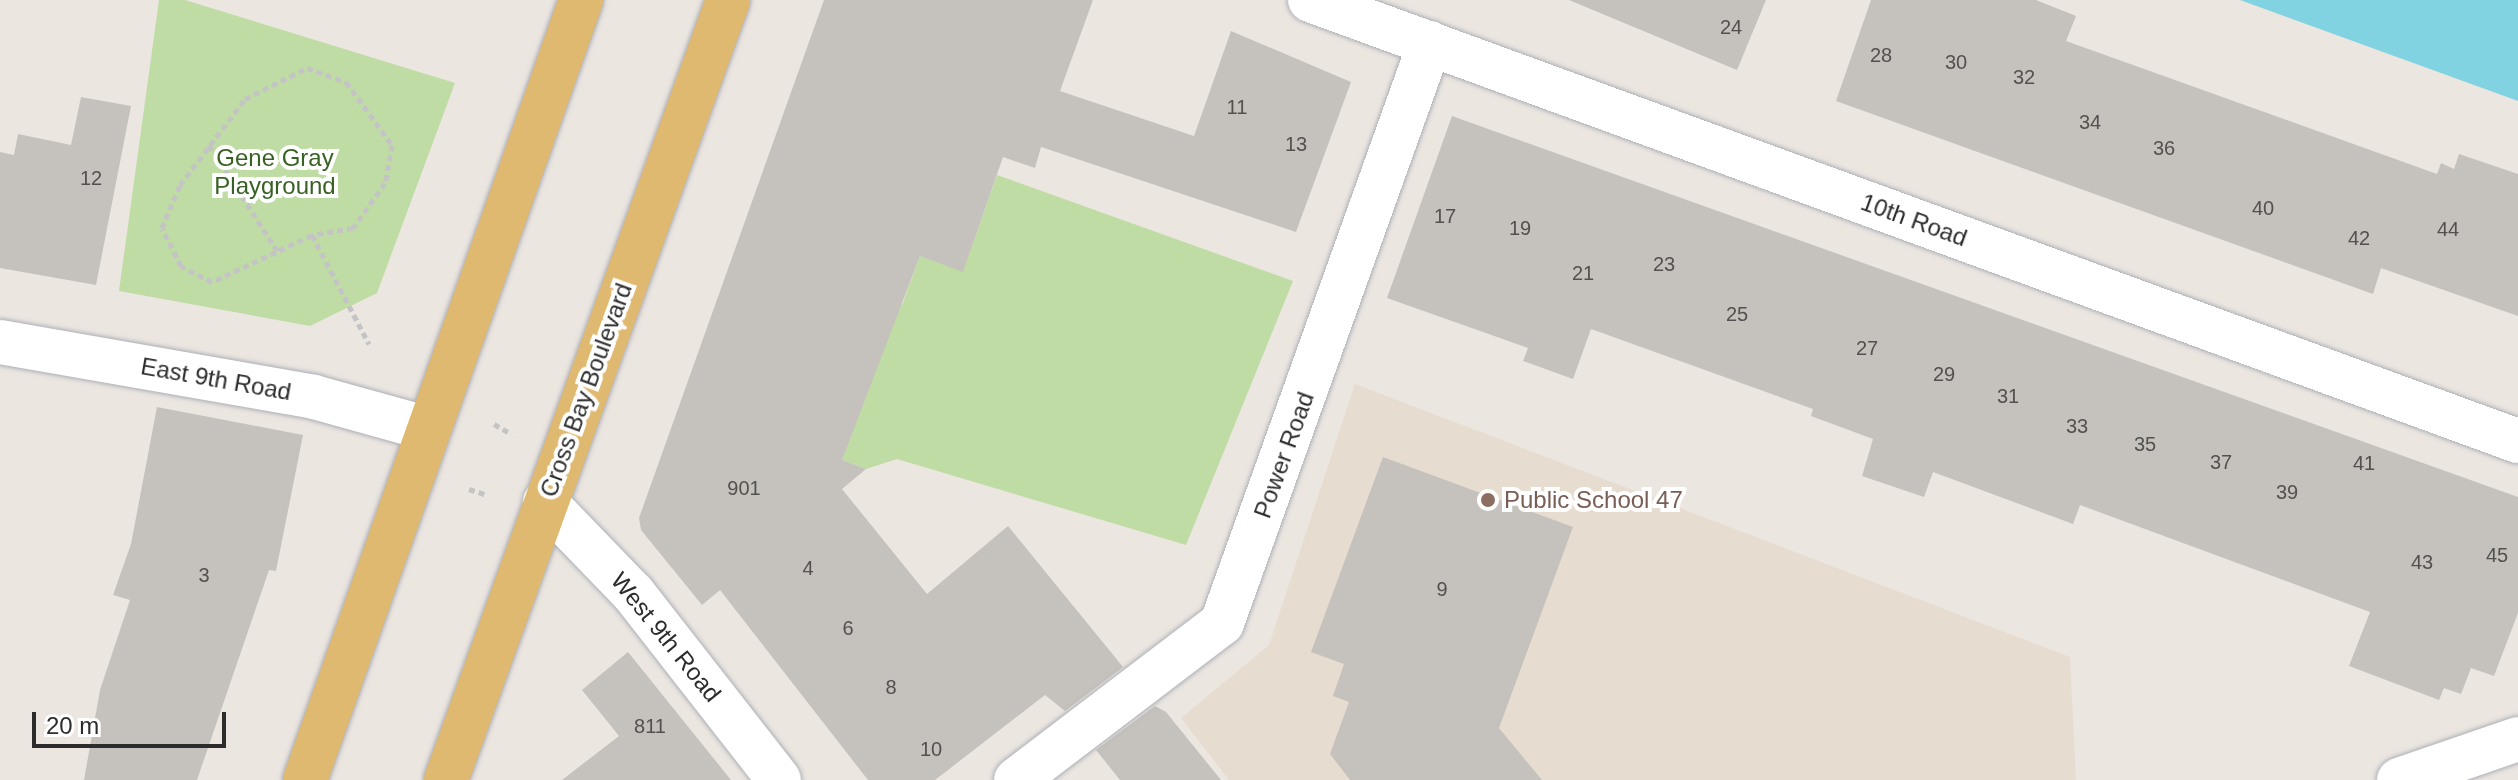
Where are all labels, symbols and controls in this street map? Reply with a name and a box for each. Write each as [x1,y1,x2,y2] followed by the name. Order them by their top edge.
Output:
[1720,15,1742,39] house number: 24
[1870,43,1892,67] house number: 28
[1945,50,1967,74] house number: 30
[2013,65,2035,89] house number: 32
[1227,95,1247,119] house number: 11
[2079,110,2101,134] house number: 34
[1285,132,1307,156] house number: 13
[2153,136,2175,160] house number: 36
[214,144,336,200] park label: Gene Gray Playground
[80,166,102,190] house number: 12
[1857,188,1971,252] street label: 10th Road
[2252,196,2274,220] house number: 40
[1434,204,1456,228] house number: 17
[1509,216,1531,240] house number: 19
[2437,217,2459,241] house number: 44
[2348,226,2370,250] house number: 42
[1653,252,1675,276] house number: 23
[1572,261,1594,285] house number: 21
[534,279,638,501] street label: Cross Bay Boulevard
[1726,302,1748,326] house number: 25
[1856,336,1878,360] house number: 27
[139,352,293,406] street label: East 9th Road
[1933,362,1955,386] house number: 29
[1997,384,2019,408] house number: 31
[1248,388,1320,522] street label: Power Road
[2066,414,2088,438] house number: 33
[2134,432,2156,456] house number: 35
[2210,450,2232,474] house number: 37
[2353,451,2375,475] house number: 41
[727,476,761,500] house number: 901
[2276,480,2298,504] house number: 39
[1504,486,1683,514] place label: Public School 47
[1479,491,1497,509] marker: Public School 47
[2486,543,2508,567] house number: 45
[2411,550,2433,574] house number: 43
[802,556,814,580] house number: 4
[198,563,210,587] house number: 3
[605,566,727,708] street label: West 9th Road
[1436,577,1448,601] house number: 9
[842,616,854,640] house number: 6
[885,675,897,699] house number: 8
[36,696,230,746] scale bar
[46,712,99,739] text: 20 m
[634,714,666,738] house number: 811
[920,737,942,761] house number: 10

